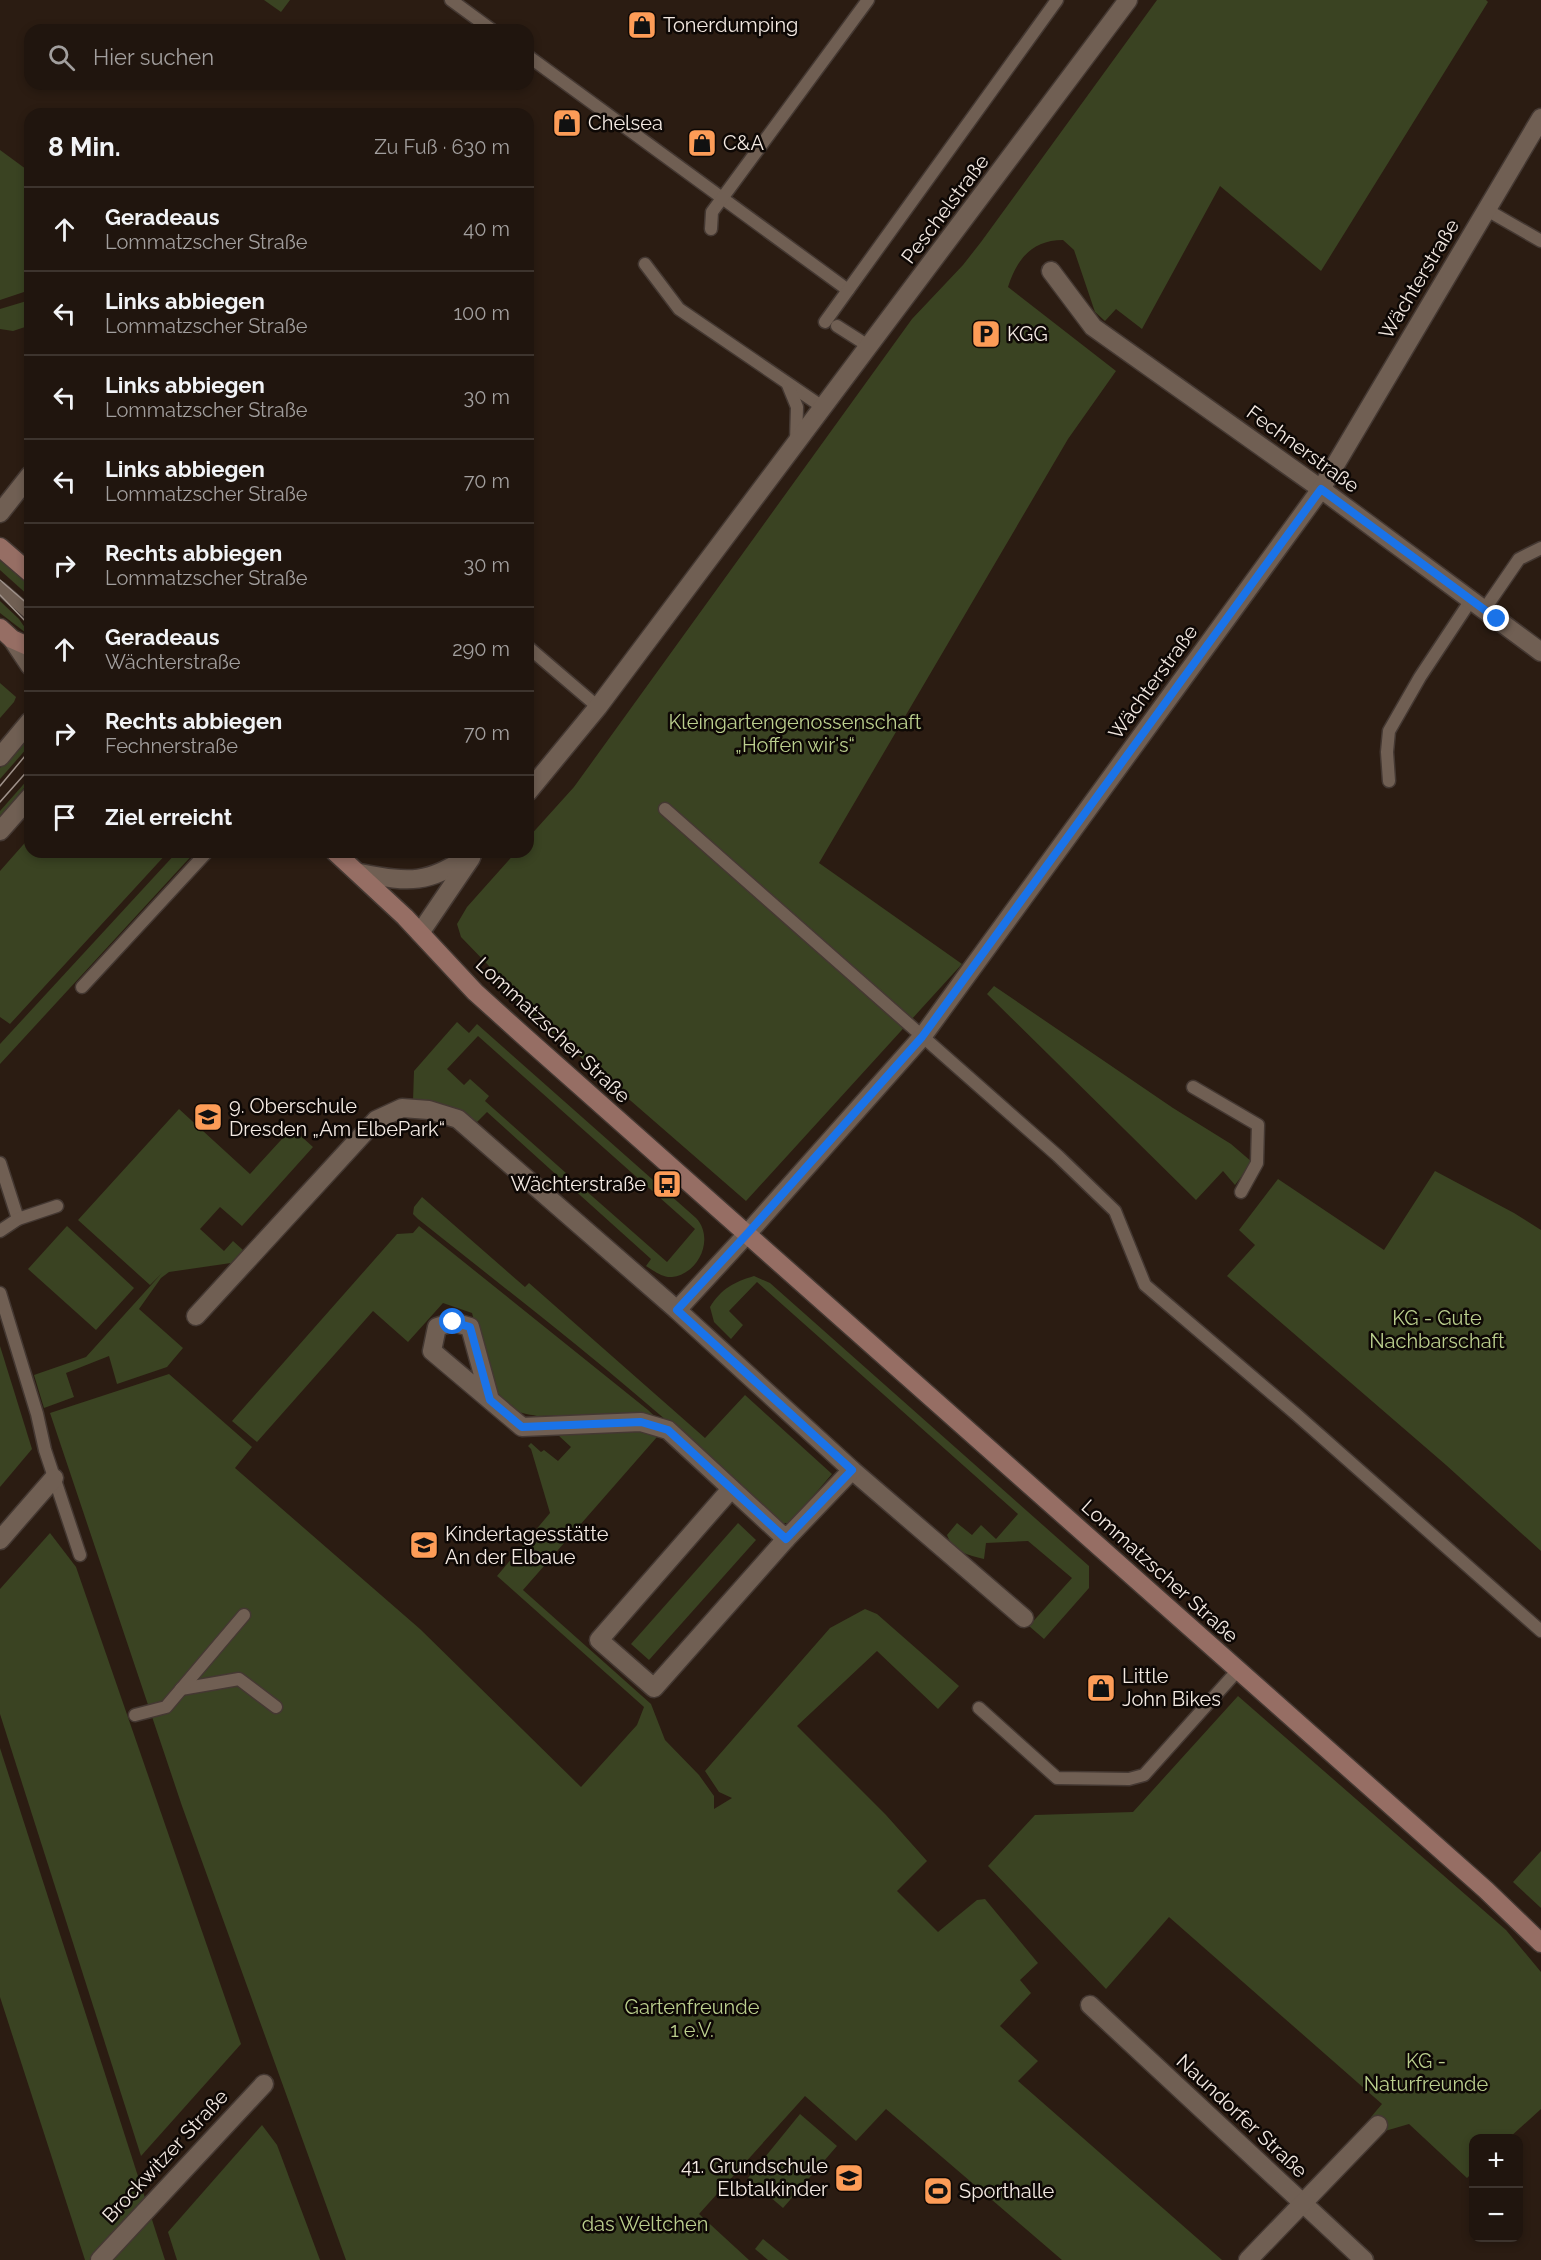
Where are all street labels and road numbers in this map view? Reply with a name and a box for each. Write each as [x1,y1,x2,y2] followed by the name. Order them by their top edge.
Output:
[896,149,994,268] street label: Peschelstraße
[1374,214,1464,343] street label: Wächterstraße
[1242,400,1364,498] street label: Fechnerstraße
[1103,620,1203,744] street label: Wächterstraße
[471,952,635,1108] street label: Lommatzscher Straße
[1077,1494,1243,1648] street label: Lommatzscher Straße
[1172,2049,1313,2183] street label: Naundorfer Straße
[97,2084,233,2227] street label: Brockwitzer Straße

